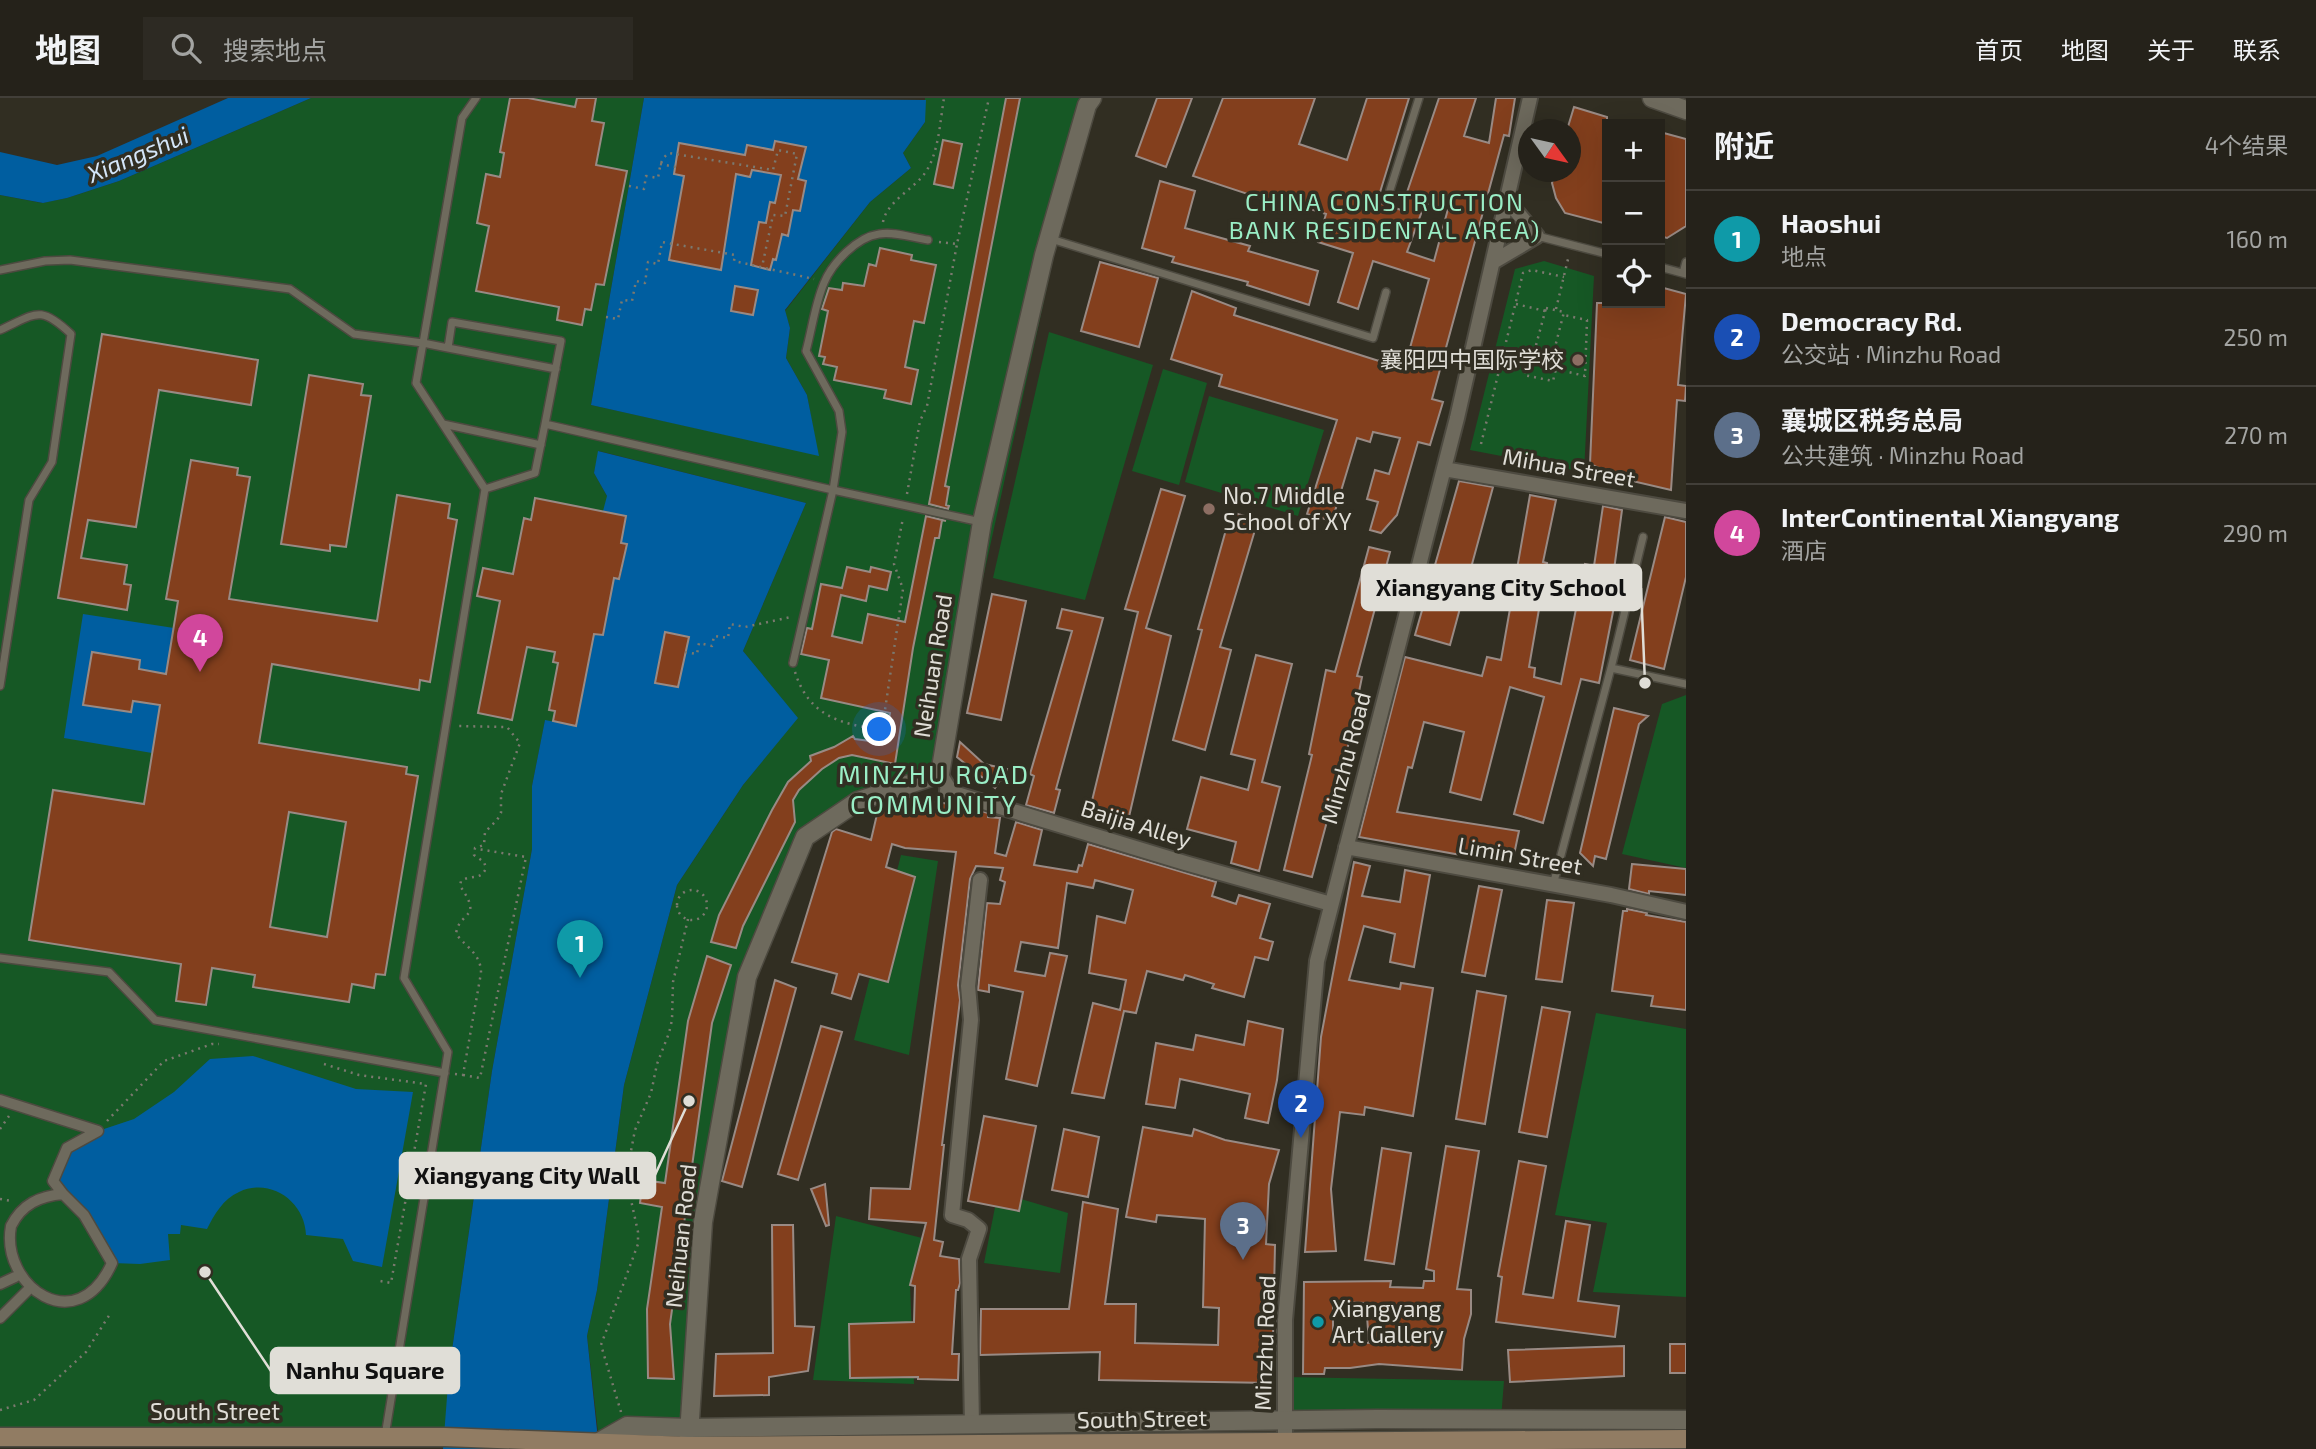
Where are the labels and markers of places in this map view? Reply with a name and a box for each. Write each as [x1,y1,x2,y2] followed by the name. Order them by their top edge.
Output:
[1380,345,1564,373] place label: 襄阳四中国际学校
[1570,352,1586,368] marker: 襄阳四中国际学校
[1223,481,1352,535] place label: No.7 Middle School of XY
[1201,501,1217,517] marker: No.7 Middle School of XY
[1362,565,1641,610] callout: Xiangyang City School
[177,614,223,672] pin: 4
[557,920,603,978] pin: 1
[1278,1080,1324,1138] pin: 2
[400,1153,655,1198] callout: Xiangyang City Wall
[1220,1202,1266,1260] pin: 3
[1332,1294,1444,1348] place label: Xiangyang Art Gallery
[1310,1314,1326,1330] marker: Xiangyang Art Gallery
[271,1348,459,1393] callout: Nanhu Square

